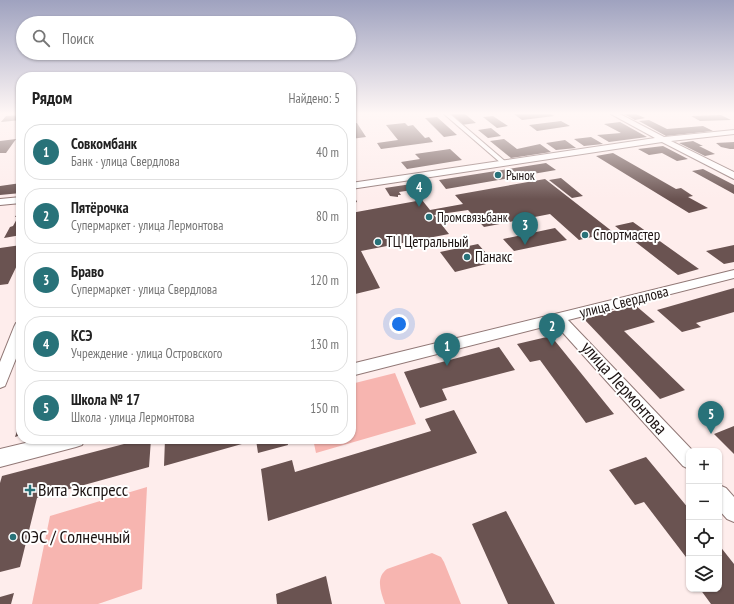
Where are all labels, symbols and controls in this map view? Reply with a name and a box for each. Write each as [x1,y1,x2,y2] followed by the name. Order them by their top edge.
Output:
[16,16,356,60] search box
[30,27,52,49] icon: search
[62,29,94,48] text: Поиск
[32,87,72,109] text: Рядом
[289,90,340,107] text: Найдено: 5
[71,134,137,153] text: Совкомбанк
[43,144,49,161] text: 1
[316,144,339,161] text: 40 m
[71,153,180,170] text: Банк · улица Свердлова
[506,167,535,184] place label: Рынок
[493,170,503,180] marker: Рынок
[406,174,432,207] pin: 4
[71,198,129,217] text: Пятёрочка
[43,208,49,225] text: 2
[316,208,339,225] text: 80 m
[437,209,508,226] place label: Промсвязьбанк
[424,212,434,222] marker: Промсвязьбанк
[512,212,538,245] pin: 3
[71,217,223,234] text: Супермаркет · улица Лермонтова
[593,225,660,244] place label: Спортмастер
[580,230,590,240] marker: Спортмастер
[386,232,469,251] place label: ТЦ Цетральный
[373,237,383,247] marker: ТЦ Цетральный
[475,247,513,266] place label: Панакс
[462,252,472,262] marker: Панакс
[71,262,104,281] text: Браво
[43,272,49,289] text: 3
[310,272,339,289] text: 120 m
[71,281,217,298] text: Супермаркет · улица Свердлова
[577,281,670,322] street label: улица Свердлова
[539,313,565,346] pin: 2
[389,314,409,334] your location
[71,326,92,345] text: КСЭ
[434,333,460,366] pin: 1
[43,336,49,353] text: 4
[310,336,339,353] text: 130 m
[576,336,672,439] street label: улица Лермонтова
[71,345,222,362] text: Учреждение · улица Островского
[71,390,140,409] text: Школа № 17
[43,400,49,417] text: 5
[310,400,339,417] text: 150 m
[698,401,724,434] pin: 5
[71,409,194,426] text: Школа · улица Лермонтова
[686,448,722,592] map controls
[686,448,722,484] button: +
[38,478,129,501] place label: Вита Экспресс
[686,484,722,520] button: −
[25,485,35,495] marker: Вита Экспресс
[686,520,722,556] button: locate
[21,525,130,548] place label: ОЭС / Солнечный
[8,532,18,542] marker: ОЭС / Солнечный
[686,556,722,592] button: layers

